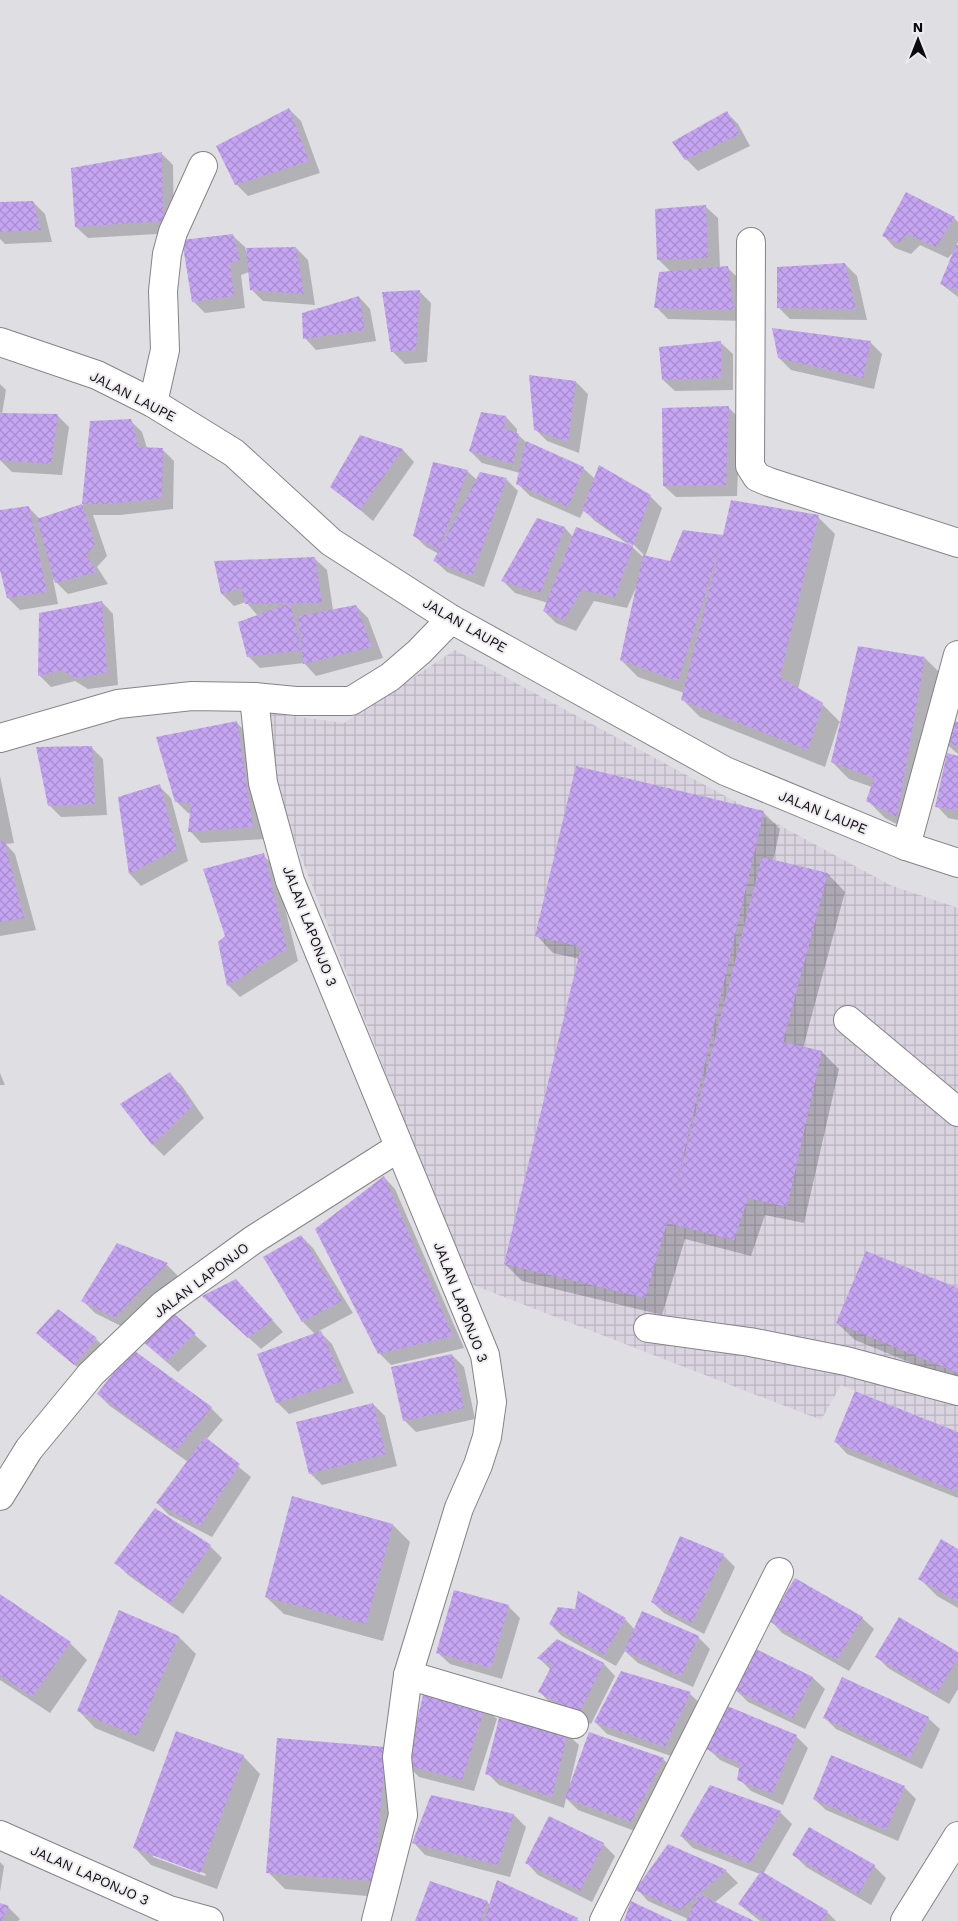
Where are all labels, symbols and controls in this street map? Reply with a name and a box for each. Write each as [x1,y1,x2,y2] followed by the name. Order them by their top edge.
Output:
[893,15,943,65] north arrow
[913,19,923,35] text: N
[87,367,179,425] street label: JALAN LAUPE
[420,595,510,656] street label: JALAN LAUPE
[776,787,870,837] street label: JALAN LAUPE
[280,864,340,988] street label: JALAN LAPONJO 3
[150,1239,252,1321] street label: JALAN LAPONJO
[431,1240,491,1364] street label: JALAN LAPONJO 3
[28,1842,152,1908] street label: JALAN LAPONJO 3

